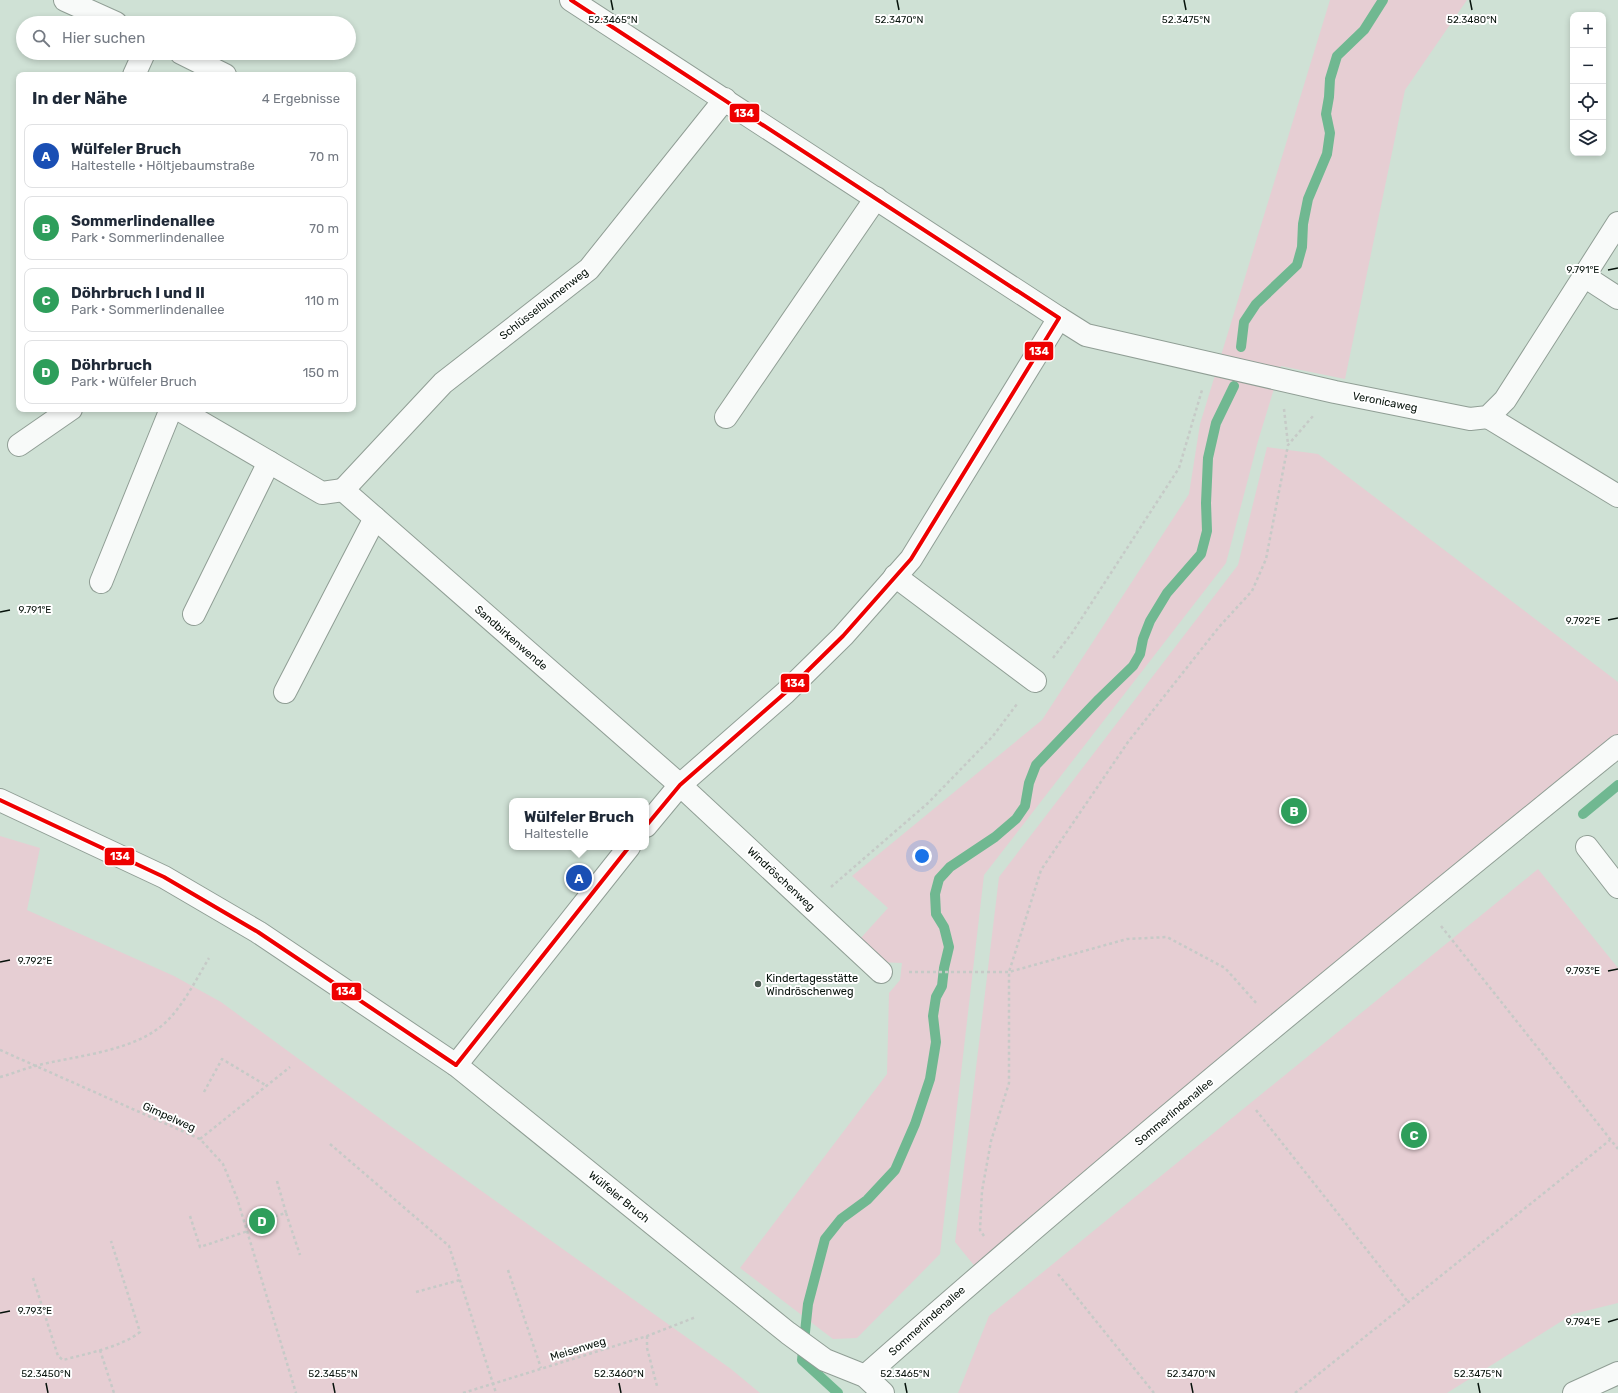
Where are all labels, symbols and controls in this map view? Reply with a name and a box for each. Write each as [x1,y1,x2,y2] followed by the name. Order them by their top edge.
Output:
[1570,12,1606,156] map controls
[1570,12,1606,48] button: +
[588,14,638,26] text: 52.3465°N
[875,14,923,26] text: 52.3470°N
[1162,14,1210,26] text: 52.3475°N
[1447,14,1497,26] text: 52.3480°N
[16,16,356,60] search box
[30,27,52,49] icon: search
[62,29,145,47] text: Hier suchen
[1570,48,1606,84] button: −
[1570,84,1606,120] button: locate
[32,88,127,108] text: In der Nähe
[262,91,340,106] text: 4 Ergebnisse
[729,103,760,123] line badge: 134
[734,107,755,120] text: 134
[1570,120,1606,156] button: layers
[71,140,181,158] text: Wülfeler Bruch
[41,149,51,164] text: A
[309,149,339,164] text: 70 m
[71,158,255,173] text: Haltestelle · Höltjebaumstraße
[71,212,215,230] text: Sommerlindenallee
[41,221,51,236] text: B
[309,221,339,236] text: 70 m
[71,230,225,245] text: Park · Sommerlindenallee
[1567,264,1599,276] text: 9.791°E
[497,265,591,343] street label: Schlüsselblumenweg
[71,284,205,302] text: Döhrbruch I und II
[41,293,51,308] text: C
[305,293,339,308] text: 110 m
[71,302,225,317] text: Park · Sommerlindenallee
[1024,341,1054,361] line badge: 134
[1029,345,1050,358] text: 134
[71,356,152,374] text: Döhrbruch
[41,365,51,380] text: D
[303,365,339,380] text: 150 m
[71,374,197,389] text: Park · Wülfeler Bruch
[1351,389,1419,415] street label: Veronicaweg
[472,603,550,673] street label: Sandbirkenwende
[19,604,51,616] text: 9.791°E
[1566,615,1600,627] text: 9.792°E
[780,673,810,693] line badge: 134
[785,677,806,690] text: 134
[1281,796,1307,826] pin: B
[509,798,649,850] popup
[524,808,634,826] text: Wülfeler Bruch
[524,826,588,841] text: Haltestelle
[745,844,817,914] street label: Windröschenweg
[912,846,932,866] your location
[104,847,135,866] line badge: 134
[110,850,131,863] text: 134
[566,863,592,893] pin: A
[18,955,52,967] text: 9.792°E
[1566,965,1600,977] text: 9.793°E
[766,972,858,998] place label: Kindertagesstätte Windröschenweg
[753,979,763,989] marker: Kindertagesstätte Windröschenweg
[331,982,362,1001] line badge: 134
[336,985,357,998] text: 134
[1132,1075,1216,1149] street label: Sommerlindenallee
[140,1100,198,1134] street label: Gimpelweg
[1401,1120,1427,1150] pin: C
[586,1168,652,1226] street label: Wülfeler Bruch
[249,1206,275,1236] pin: D
[886,1283,968,1359] street label: Sommerlindenallee
[18,1305,52,1317] text: 9.793°E
[1566,1316,1600,1328] text: 9.794°E
[549,1334,607,1364] street label: Meisenweg
[21,1368,71,1380] text: 52.3450°N
[308,1368,358,1380] text: 52.3455°N
[594,1368,644,1380] text: 52.3460°N
[880,1368,930,1380] text: 52.3465°N
[1167,1368,1215,1380] text: 52.3470°N
[1454,1368,1502,1380] text: 52.3475°N

